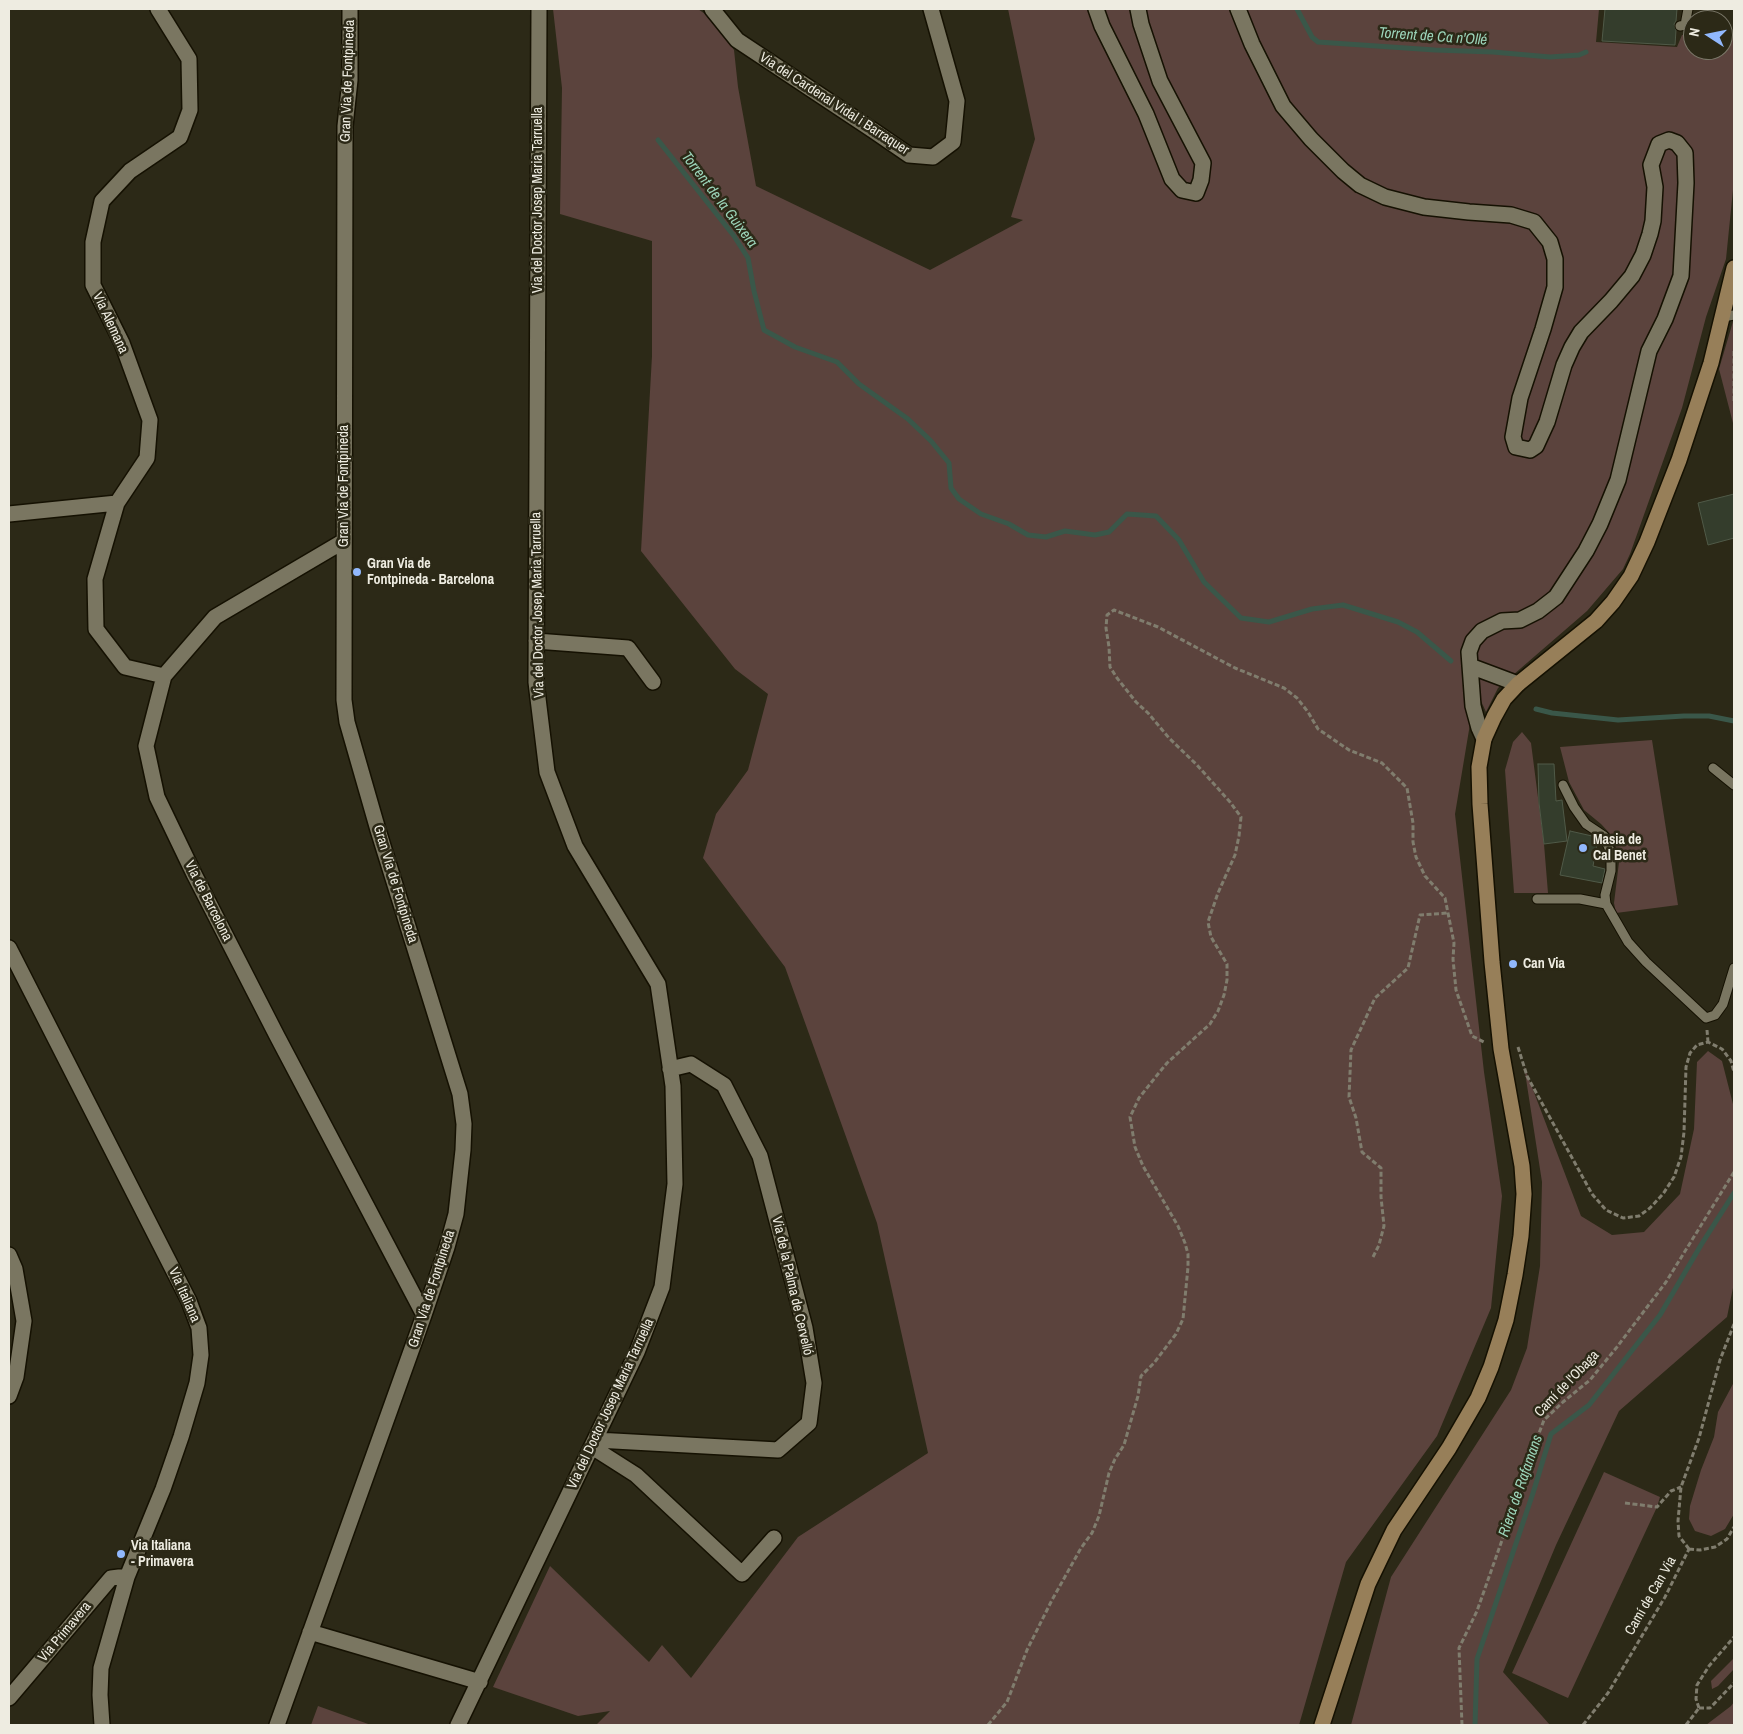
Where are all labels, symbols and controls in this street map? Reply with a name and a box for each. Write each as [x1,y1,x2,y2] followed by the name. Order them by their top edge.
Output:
[1683,10,1733,60] north arrow
[337,20,359,142] street label: Gran Via de Fontpineda
[1378,24,1488,50] water label: Torrent de Ca n'Ollé
[1685,27,1704,38] text: N
[756,49,912,159] street label: Via del Cardenal Vidal i Barraquer
[530,107,546,293] street label: Via del Doctor Josep Maria Tarruella
[677,149,761,251] water label: Torrent de la Guixera
[89,290,131,356] street label: Via Alemana
[336,425,352,547] street label: Gran Via de Fontpineda
[528,512,548,698] street label: Via del Doctor Josep Maria Tarruella
[367,556,494,588] place label: Gran Via de Fontpineda - Barcelona
[351,566,363,578] marker: Gran Via de Fontpineda - Barcelona
[369,823,421,945] street label: Gran Via de Fontpineda
[1593,832,1646,864] place label: Masia de Cal Benet
[1577,842,1589,854] marker: Masia de Cal Benet
[181,858,235,944] street label: Via de Barcelona
[1523,956,1565,972] place label: Can Via
[1507,958,1519,970] marker: Can Via
[768,1215,816,1357] street label: Via de la Palma de Cervelló
[405,1228,459,1350] street label: Gran Via de Fontpineda
[165,1265,203,1325] street label: Via Italiana
[564,1316,658,1492] street label: Via del Doctor Josep Maria Tarruella
[1531,1347,1603,1421] street label: Camí de l'Obaga
[1495,1433,1547,1539] water label: Riera de Rafamans
[131,1538,194,1570] place label: Via Italiana - Primavera
[115,1548,127,1560] marker: Via Italiana - Primavera
[1622,1554,1680,1638] street label: Camí de Can Via
[35,1599,95,1665] street label: Via Primavera

